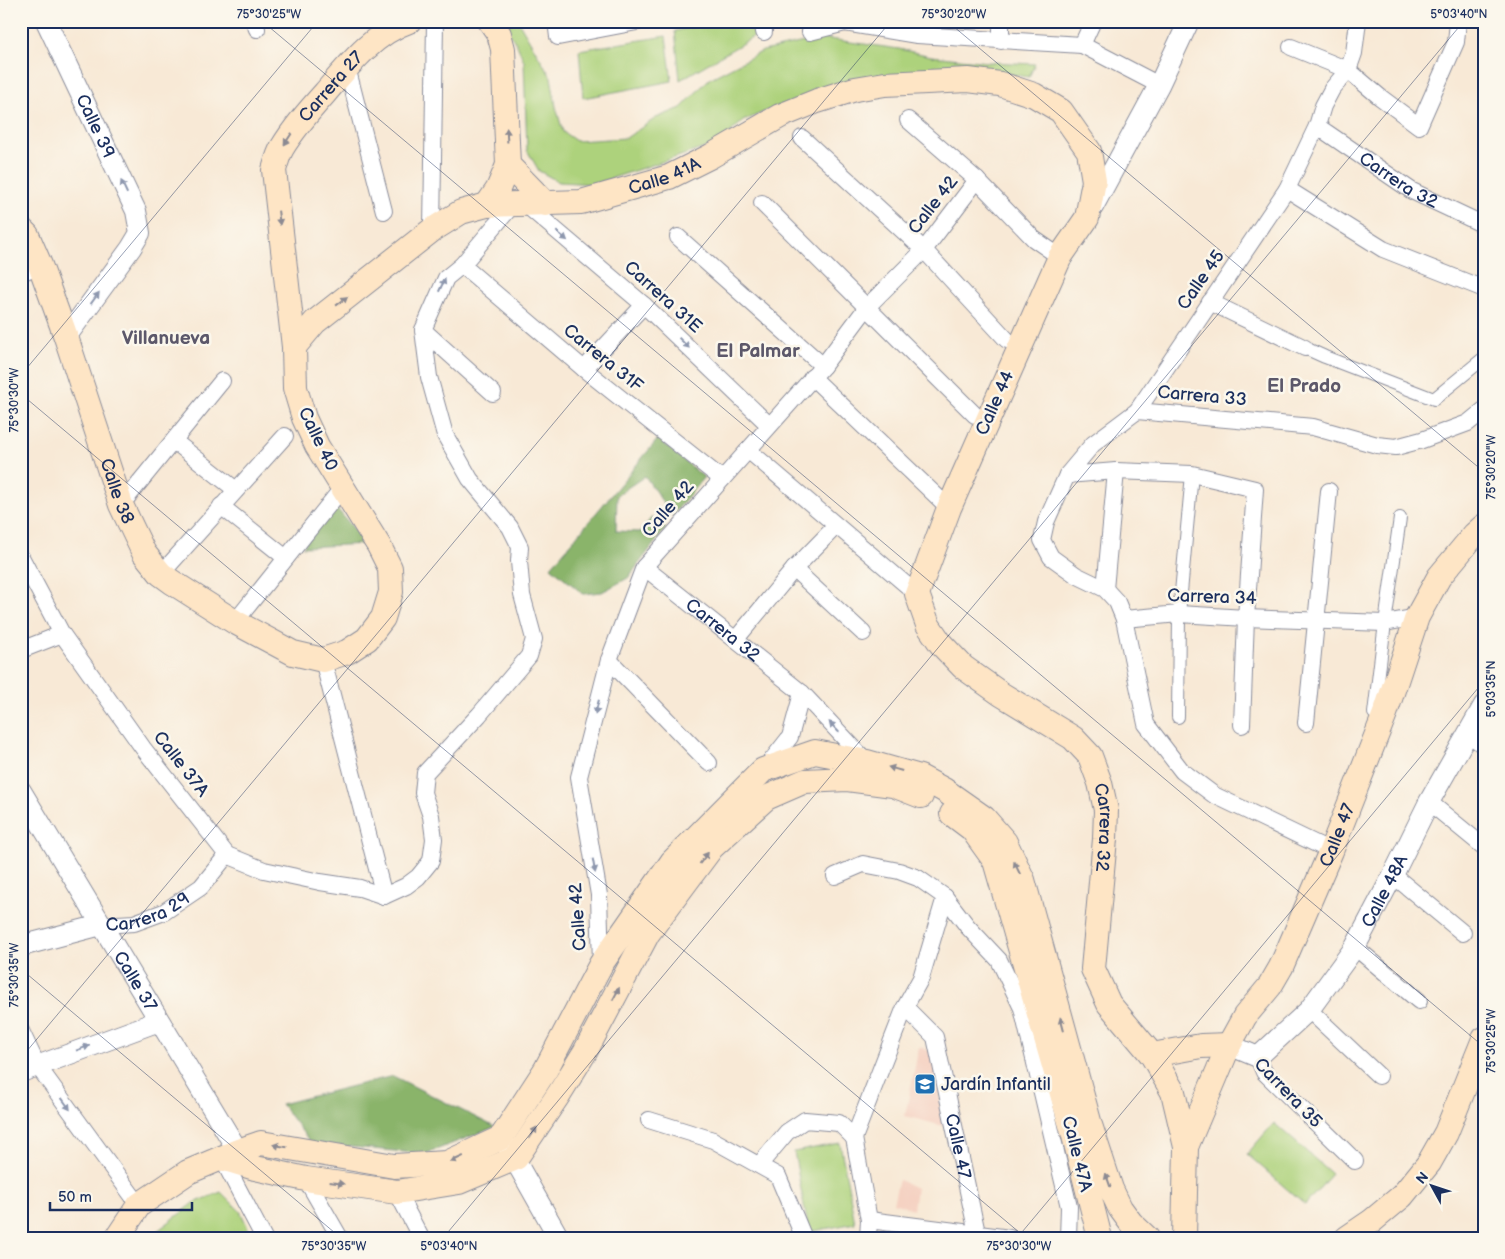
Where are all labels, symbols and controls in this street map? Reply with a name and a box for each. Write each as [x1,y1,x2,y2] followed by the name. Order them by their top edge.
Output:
[237,7,301,22] text: 75°30'25"W
[922,7,986,22] text: 75°30'20"W
[1430,7,1488,22] text: 5°03'40"N
[294,47,367,126] street label: Carrera 27
[72,91,120,161] street label: Calle 39
[503,127,511,143] one-way arrow
[283,132,293,146] one-way arrow
[1355,147,1442,212] street label: Carrera 32
[626,153,704,199] street label: Calle 41A
[904,171,962,238] street label: Calle 42
[120,180,128,194] one-way arrow
[275,210,283,226] one-way arrow
[556,230,569,241] one-way arrow
[1173,246,1229,314] street label: Calle 45
[620,257,706,337] street label: Carrera 31E
[439,278,447,292] one-way arrow
[90,291,100,305] one-way arrow
[335,296,348,307] one-way arrow
[559,320,647,397] street label: Carrera 31F
[122,327,210,350] district label: Villanueva
[678,337,690,349] one-way arrow
[716,340,800,363] district label: El Palmar
[7,367,22,433] text: 75°30'30"W
[971,367,1019,439] street label: Calle 44
[1267,375,1341,398] district label: El Prado
[1156,382,1248,410] street label: Carrera 33
[294,404,342,474] street label: Calle 40
[1484,435,1499,499] text: 75°30'20"W
[96,456,139,527] street label: Calle 38
[638,476,698,542] street label: Calle 42
[1167,585,1257,609] street label: Carrera 34
[682,594,765,666] street label: Carrera 32
[1484,660,1499,718] text: 5°03'35"N
[593,700,601,715] one-way arrow
[828,722,840,734] one-way arrow
[149,727,213,801] street label: Calle 37A
[888,765,903,773] one-way arrow
[1090,781,1117,873] street label: Carrera 32
[1315,800,1359,870] street label: Calle 47
[699,851,709,865] one-way arrow
[1357,851,1412,931] street label: Calle 48A
[591,858,599,874] one-way arrow
[1013,861,1021,875] one-way arrow
[565,882,591,952] street label: Calle 42
[105,887,193,935] street label: Carrera 29
[7,942,22,1007] text: 75°30'35"W
[109,947,162,1015] street label: Calle 37
[611,987,620,1000] one-way arrow
[1484,1009,1499,1073] text: 75°30'25"W
[1058,1017,1066,1032] one-way arrow
[76,1044,91,1051] one-way arrow
[1250,1054,1326,1132] street label: Carrera 35
[913,1072,937,1096] school or university icon: Jardín Infantil
[941,1074,1051,1095] place label: Jardín Infantil
[61,1098,71,1111] one-way arrow
[941,1111,976,1181] street label: Calle 47
[1057,1114,1097,1194] street label: Calle 47A
[528,1126,538,1140] one-way arrow
[272,1142,288,1150] one-way arrow
[450,1155,464,1163] one-way arrow
[1408,1162,1458,1212] north arrow
[1413,1168,1432,1187] text: N
[1103,1173,1111,1188] one-way arrow
[50,1179,192,1211] scale bar
[330,1179,346,1187] one-way arrow
[58,1188,92,1207] text: 50 m
[302,1239,367,1254] text: 75°30'35"W
[420,1239,478,1254] text: 5°03'40"N
[986,1239,1052,1254] text: 75°30'30"W

